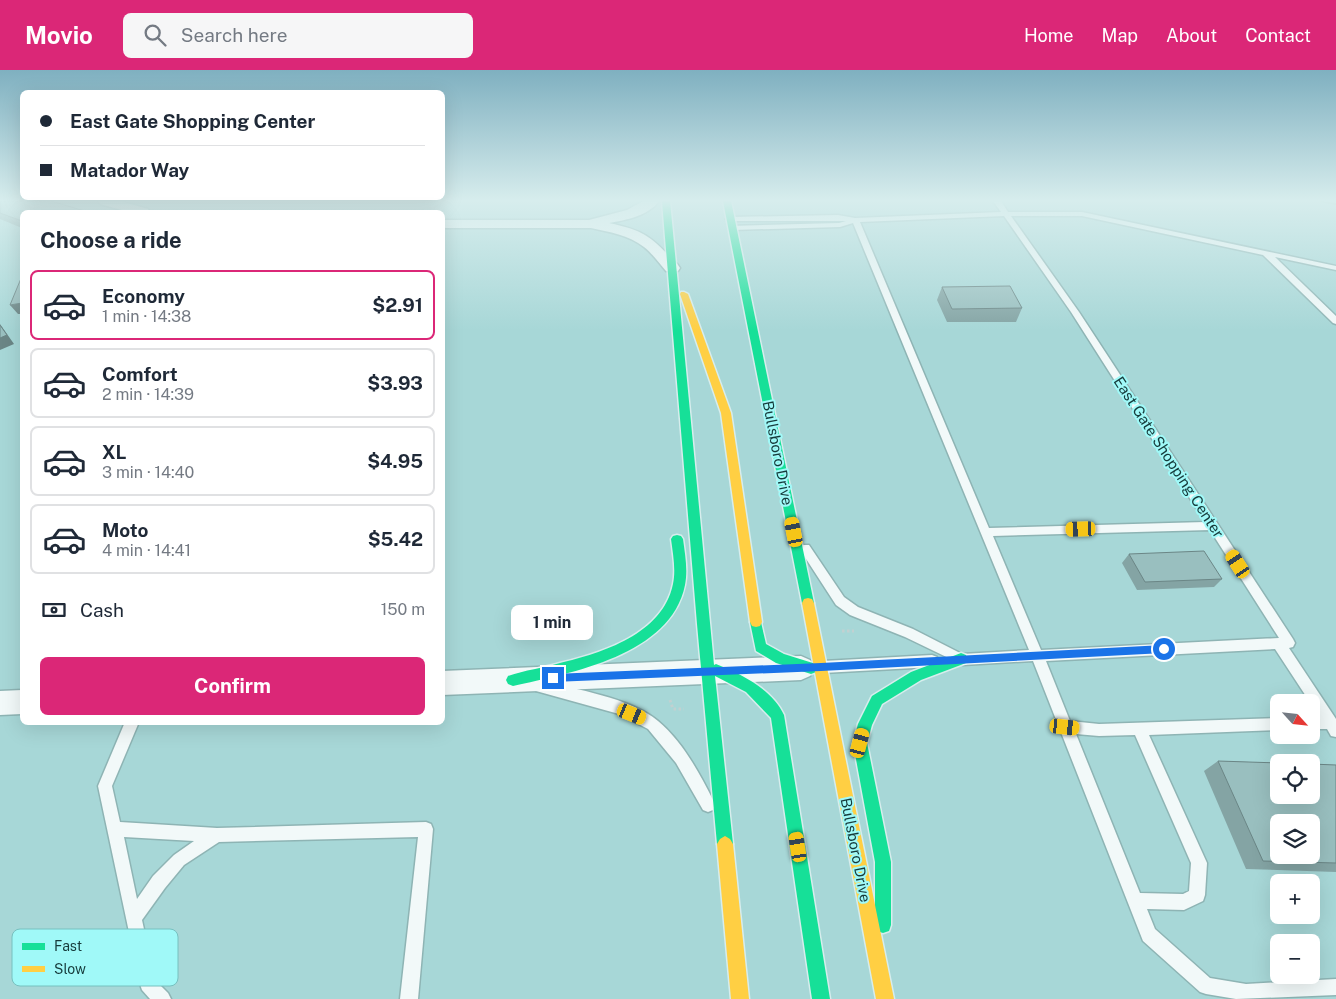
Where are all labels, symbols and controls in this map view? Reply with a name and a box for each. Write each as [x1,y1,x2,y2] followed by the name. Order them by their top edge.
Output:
[123,13,473,58] search box
[25,21,93,49] text: Movio
[141,21,169,49] icon: search
[181,24,288,46] text: Search here
[1024,25,1074,46] text: Home
[1102,25,1138,46] text: Map
[1166,25,1217,46] text: About
[1245,25,1311,46] text: Contact
[70,110,315,132] text: East Gate Shopping Center
[70,159,189,181] text: Matador Way
[40,227,182,253] text: Choose a ride
[42,283,87,328] icon: car
[102,285,185,307] text: Economy
[372,294,423,316] text: $2.91
[102,307,191,326] text: 1 min · 14:38
[42,361,87,406] icon: car
[102,363,178,385] text: Comfort
[367,372,423,394] text: $3.93
[1111,373,1228,541] street label: East Gate Shopping Center
[102,385,194,404] text: 2 min · 14:39
[760,399,796,507] street label: Bullsboro Drive
[42,439,87,484] icon: car
[102,441,127,463] text: XL
[367,450,423,472] text: $4.95
[102,463,194,482] text: 3 min · 14:40
[783,516,804,548] car
[42,517,87,562] icon: car
[102,519,148,541] text: Moto
[1065,521,1096,537] car
[368,528,423,550] text: $5.42
[102,541,191,560] text: 4 min · 14:41
[1223,547,1252,581] car
[40,596,68,624] icon: cash
[80,599,124,621] text: Cash
[381,600,425,619] text: 150 m
[512,606,594,640] callout: 1 min
[533,613,571,632] text: 1 min
[1153,638,1175,660] route start
[40,657,425,715] button: Confirm
[542,667,564,689] route end
[1270,694,1320,744] north arrow
[1270,694,1320,984] map controls
[615,701,648,727] car
[1049,718,1080,736] car
[848,727,871,759] car
[1270,754,1320,804] button: locate
[838,796,874,904] street label: Bullsboro Drive
[1270,814,1320,864] button: layers
[788,831,807,863] car
[1270,874,1320,924] button: +
[12,929,178,986] legend
[1270,934,1320,984] button: −
[54,938,82,954] text: Fast
[54,961,86,977] text: Slow

